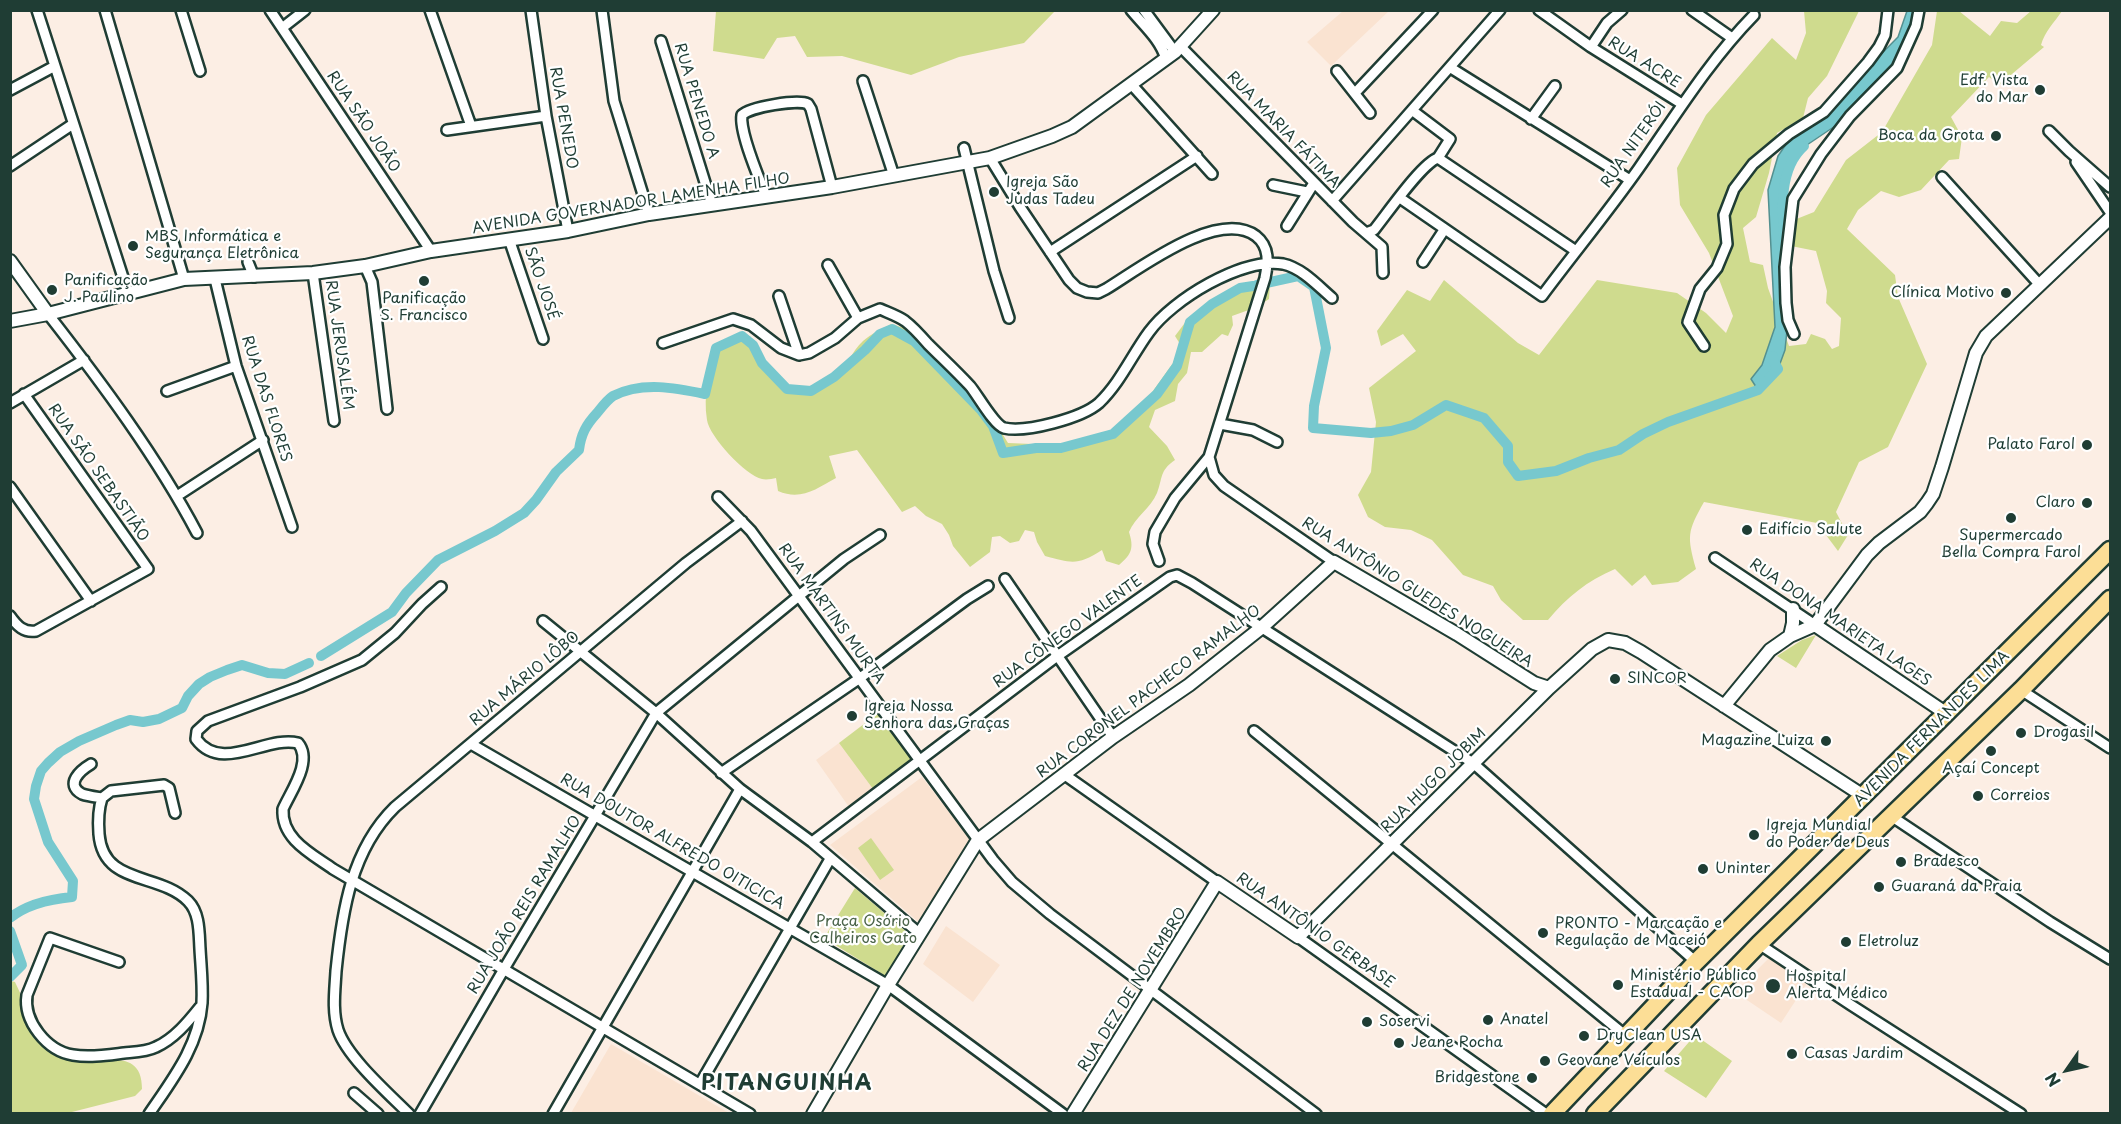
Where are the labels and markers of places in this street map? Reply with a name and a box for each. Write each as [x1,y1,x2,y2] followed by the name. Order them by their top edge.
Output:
[1960,72,2028,107] place label: Edf. Vista do Mar
[2033,83,2047,97] marker: Edf. Vista do Mar
[1878,127,1984,145] place label: Boca da Grota
[1989,129,2003,143] marker: Boca da Grota
[1006,174,1095,209] place label: Igreja São Judas Tadeu
[987,185,1001,199] marker: Igreja São Judas Tadeu
[145,228,299,263] place label: MBS Informática e Segurança Eletrônica
[126,239,140,253] marker: MBS Informática e Segurança Eletrônica
[64,272,148,307] place label: Panificação J. Paulino
[417,274,431,288] marker: Panificação S. Francisco
[45,283,59,297] marker: Panificação J. Paulino
[1891,284,1994,302] place label: Clínica Motivo
[1999,286,2013,300] marker: Clínica Motivo
[381,290,467,325] place label: Panificação S. Francisco
[1987,436,2075,454] place label: Palato Farol
[2080,438,2094,452] marker: Palato Farol
[2036,494,2075,512] place label: Claro
[2080,496,2094,510] marker: Claro
[2004,511,2018,525] marker: Supermercado Bella Compra Farol
[1759,521,1863,539] place label: Edifício Salute
[1740,523,1754,537] marker: Edifício Salute
[1941,527,2081,562] place label: Supermercado Bella Compra Farol
[1627,670,1687,688] place label: SINCOR
[1608,672,1622,686] marker: SINCOR
[864,698,1009,733] place label: Igreja Nossa Senhora das Graças
[845,709,859,723] marker: Igreja Nossa Senhora das Graças
[2033,724,2094,742] place label: Drogasil
[2014,726,2028,740] marker: Drogasil
[1701,732,1814,750] place label: Magazine Luiza
[1819,734,1833,748] marker: Magazine Luiza
[1984,744,1998,758] marker: Açaí Concept
[1942,760,2040,778] place label: Açaí Concept
[1990,787,2050,805] place label: Correios
[1971,789,1985,803] marker: Correios
[1766,817,1890,852] place label: Igreja Mundial do Poder de Deus
[1747,828,1761,842] marker: Igreja Mundial do Poder de Deus
[1913,853,1979,871] place label: Bradesco
[1894,855,1908,869] marker: Bradesco
[1715,860,1770,878] place label: Uninter
[1696,862,1710,876] marker: Uninter
[1891,878,2022,896] place label: Guaraná da Praia
[1872,880,1886,894] marker: Guaraná da Praia
[1555,915,1722,950] place label: PRONTO - Marcação e Regulação de Maceió
[1536,926,1550,940] marker: PRONTO - Marcação e Regulação de Maceió
[1858,933,1919,951] place label: Eletroluz
[1839,935,1853,949] marker: Eletroluz
[1630,967,1757,1002] place label: Ministério Público Estadual - CAOP
[1786,968,1888,1003] place label: Hospital Alerta Médico
[1764,977,1782,995] marker: Hospital Alerta Médico
[1611,978,1625,992] marker: Ministério Público Estadual - CAOP
[1500,1011,1548,1029] place label: Anatel
[1379,1013,1430,1031] place label: Soservi
[1481,1013,1495,1027] marker: Anatel
[1360,1015,1374,1029] marker: Soservi
[1596,1027,1702,1045] place label: DryClean USA
[1577,1029,1591,1043] marker: DryClean USA
[1411,1034,1503,1052] place label: Jeane Rocha
[1392,1036,1406,1050] marker: Jeane Rocha
[1804,1045,1903,1063] place label: Casas Jardim
[1785,1047,1799,1061] marker: Casas Jardim
[1557,1052,1680,1070] place label: Geovane Veículos
[1538,1054,1552,1068] marker: Geovane Veículos
[1434,1069,1520,1087] place label: Bridgestone
[1525,1071,1539,1085] marker: Bridgestone

